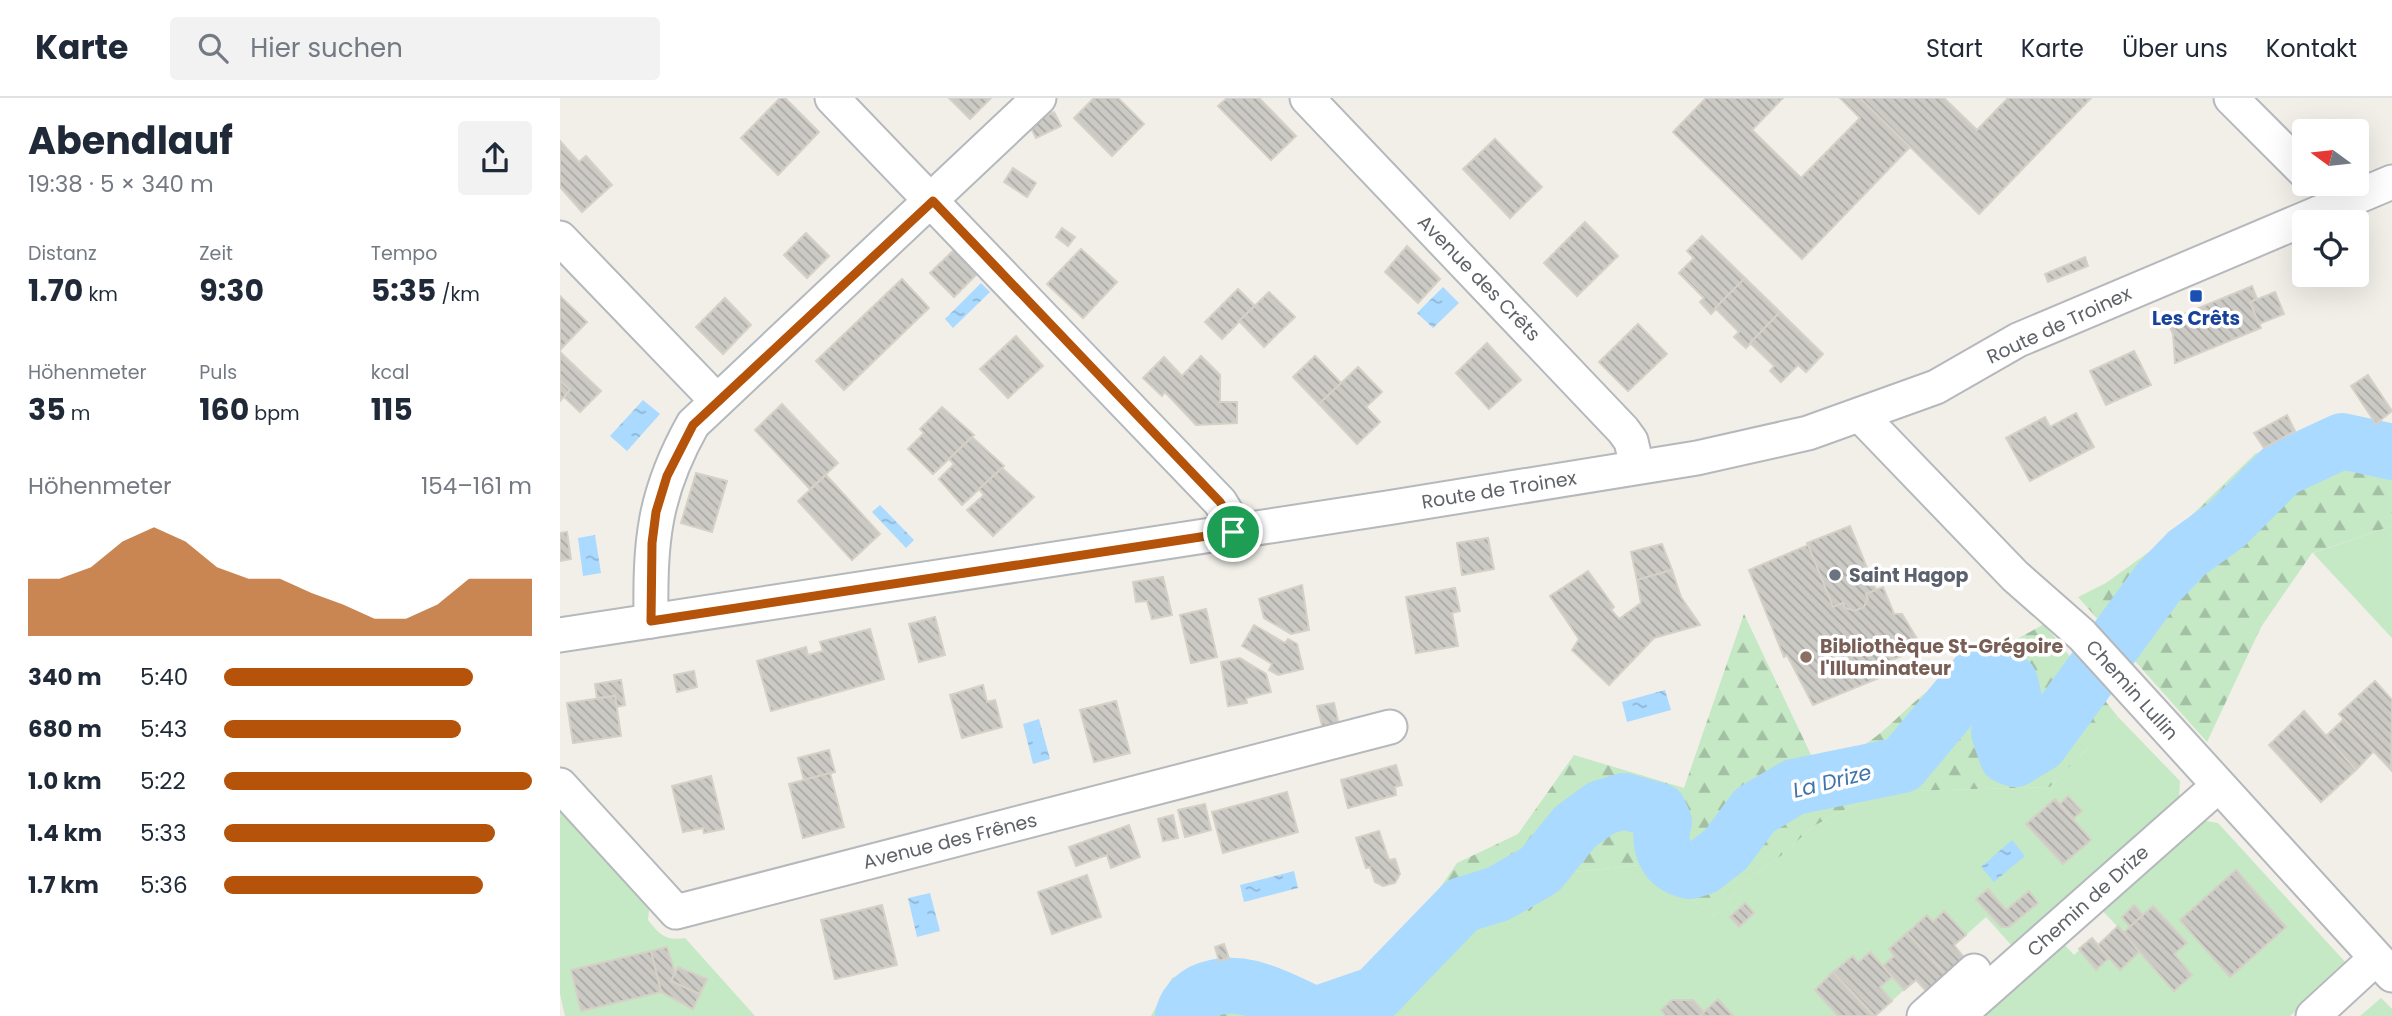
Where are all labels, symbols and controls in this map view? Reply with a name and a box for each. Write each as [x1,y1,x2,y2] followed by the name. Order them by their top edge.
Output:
[170,17,660,80] search box
[35,24,128,71] text: Karte
[194,29,232,67] icon: search
[250,30,403,66] text: Hier suchen
[1926,32,1983,65] text: Start
[2021,32,2084,65] text: Karte
[2122,32,2228,65] text: Über uns
[2266,32,2357,65] text: Kontakt
[28,114,233,167] text: Abendlauf
[2292,119,2370,196] north arrow
[2292,119,2369,287] map controls
[458,121,532,195] button: share
[28,168,214,200] text: 19:38 · 5 × 340 m
[1411,209,1547,347] street label: Avenue des Crêts
[2292,210,2369,287] button: locate
[28,240,97,267] text: Distanz
[199,240,233,267] text: Zeit
[371,240,437,267] text: Tempo
[28,269,83,312] text: 1.70
[199,269,264,312] text: 9:30
[371,269,436,312] text: 5:35
[1982,280,2136,370] street label: Route de Troinex
[83,281,118,308] text: km
[436,281,480,308] text: /km
[2188,288,2204,304] marker: Les Crêts
[2152,305,2240,332] place label: Les Crêts
[28,359,147,386] text: Höhenmeter
[199,359,237,386] text: Puls
[371,359,410,386] text: kcal
[28,388,66,431] text: 35
[199,388,249,431] text: 160
[371,388,413,431] text: 115
[66,400,90,427] text: m
[249,400,300,427] text: bpm
[1420,464,1578,516] street label: Route de Troinex
[28,470,172,502] text: Höhenmeter
[421,470,532,502] text: 154–161 m
[1203,502,1263,562] pin
[1214,513,1252,551] icon: arrive
[1849,562,1969,589] place label: Saint Hagop
[1827,567,1843,583] marker: Saint Hagop
[1820,633,2063,682] place label: Bibliothèque St-Grégoire l'Illuminateur
[2080,634,2184,746] street label: Chemin Lullin
[1798,649,1814,665] marker: Bibliothèque St-Grégoire l'Illuminateur
[28,661,102,693] text: 340 m
[140,661,188,693] text: 5:40
[28,713,102,745] text: 680 m
[140,713,187,745] text: 5:43
[1790,757,1874,805] water label: La Drize
[28,765,102,797] text: 1.0 km
[140,765,186,797] text: 5:22
[860,806,1040,876] street label: Avenue des Frênes
[28,817,102,849] text: 1.4 km
[140,817,186,849] text: 5:33
[2021,839,2155,963] street label: Chemin de Drize
[28,869,99,901] text: 1.7 km
[140,869,188,901] text: 5:36

